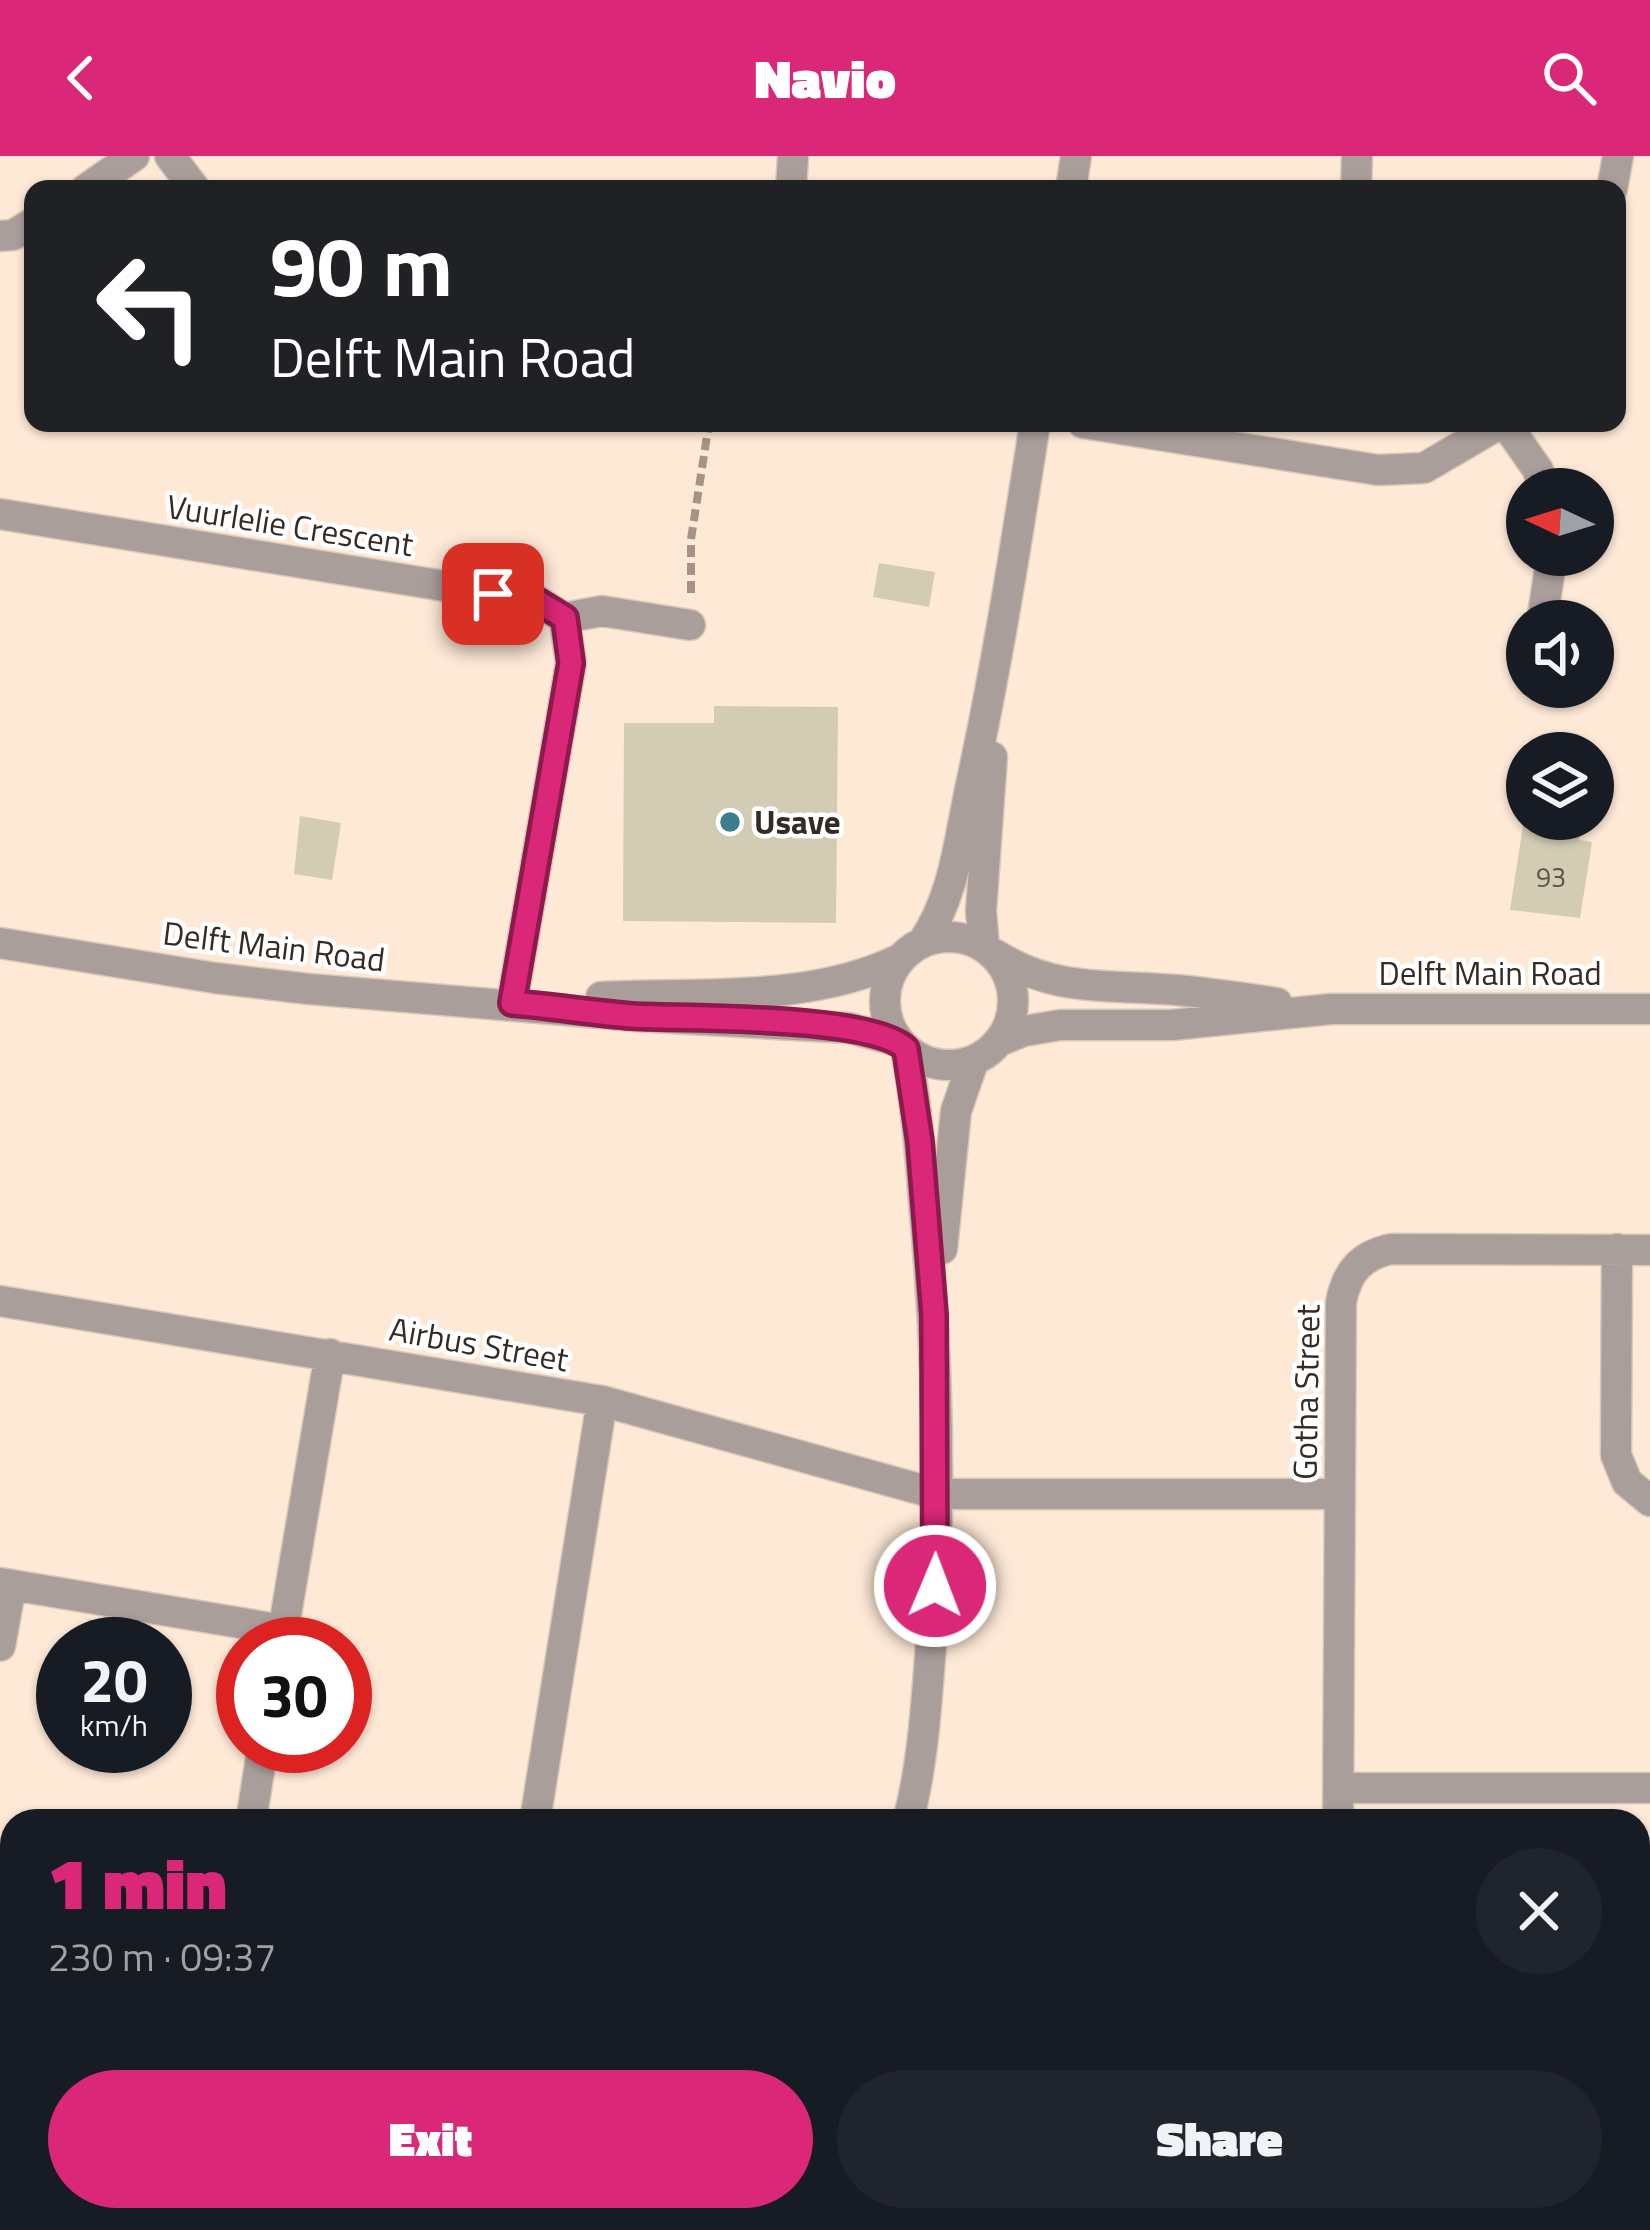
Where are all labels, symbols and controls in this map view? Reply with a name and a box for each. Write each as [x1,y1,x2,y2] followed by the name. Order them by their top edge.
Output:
[754,37,896,119] text: Navio
[48,45,114,111] icon: back
[1536,45,1602,111] icon: search
[270,201,453,329] text: 90 m
[72,228,228,384] icon: left
[270,316,635,398] text: Delft Main Road
[1506,468,1614,576] north arrow
[1506,468,1614,840] map controls
[163,481,417,569] street label: Vuurlelie Crescent
[442,543,544,645] pin
[460,561,526,627] icon: arrive
[1506,600,1614,708] button: sound
[1506,732,1614,840] button: layers
[754,797,841,847] place label: Usave
[717,809,743,835] marker: Usave
[1536,856,1566,897] house number: 93
[160,908,388,984] street label: Delft Main Road
[1378,948,1602,998] street label: Delft Main Road
[1279,1303,1333,1480] street label: Gotha Street
[386,1304,573,1384] street label: Airbus Street
[872,1523,998,1649] position arrow
[216,1617,372,1773] speed limit sign: 30
[80,1634,148,1725] text: 20
[80,1702,148,1748] text: km/h
[48,1827,227,1937] text: 1 min
[1476,1848,1602,1974] button: close
[48,1927,276,1986] text: 230 m · 09:37
[48,2070,813,2208] button: Exit
[837,2070,1602,2208] button: Share

